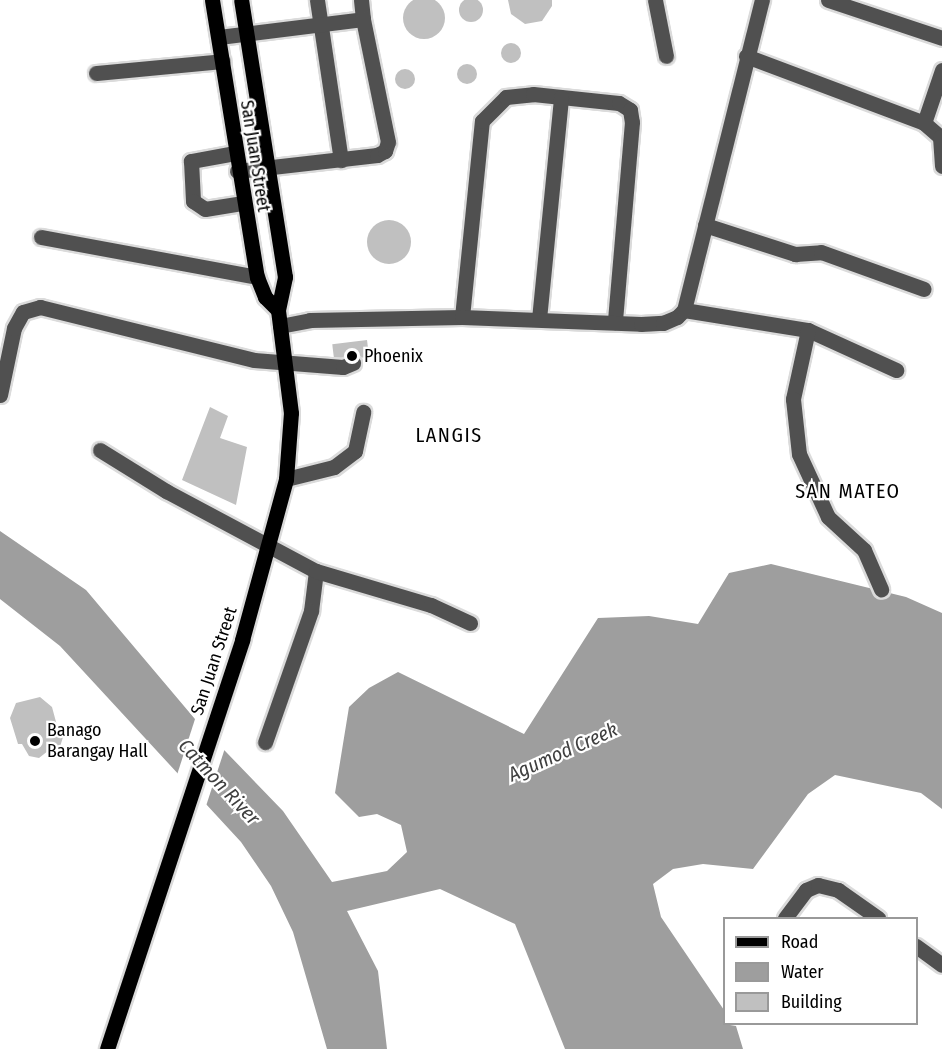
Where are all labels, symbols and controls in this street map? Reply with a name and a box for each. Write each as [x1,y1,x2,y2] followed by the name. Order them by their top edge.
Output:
[236,99,274,213] street label: San Juan Street
[364,345,423,367] place label: Phoenix
[345,349,359,363] marker: Phoenix
[415,423,483,447] district label: LANGIS
[795,479,901,503] district label: SAN MATEO
[186,604,242,718] street label: San Juan Street
[505,717,621,787] water label: Agumod Creek
[47,720,148,762] place label: Banago Barangay Hall
[28,734,42,748] marker: Banago Barangay Hall
[173,734,265,830] water label: Catmon River
[723,917,918,1025] legend
[781,931,818,953] text: Road
[781,961,824,983] text: Water
[781,991,842,1013] text: Building

